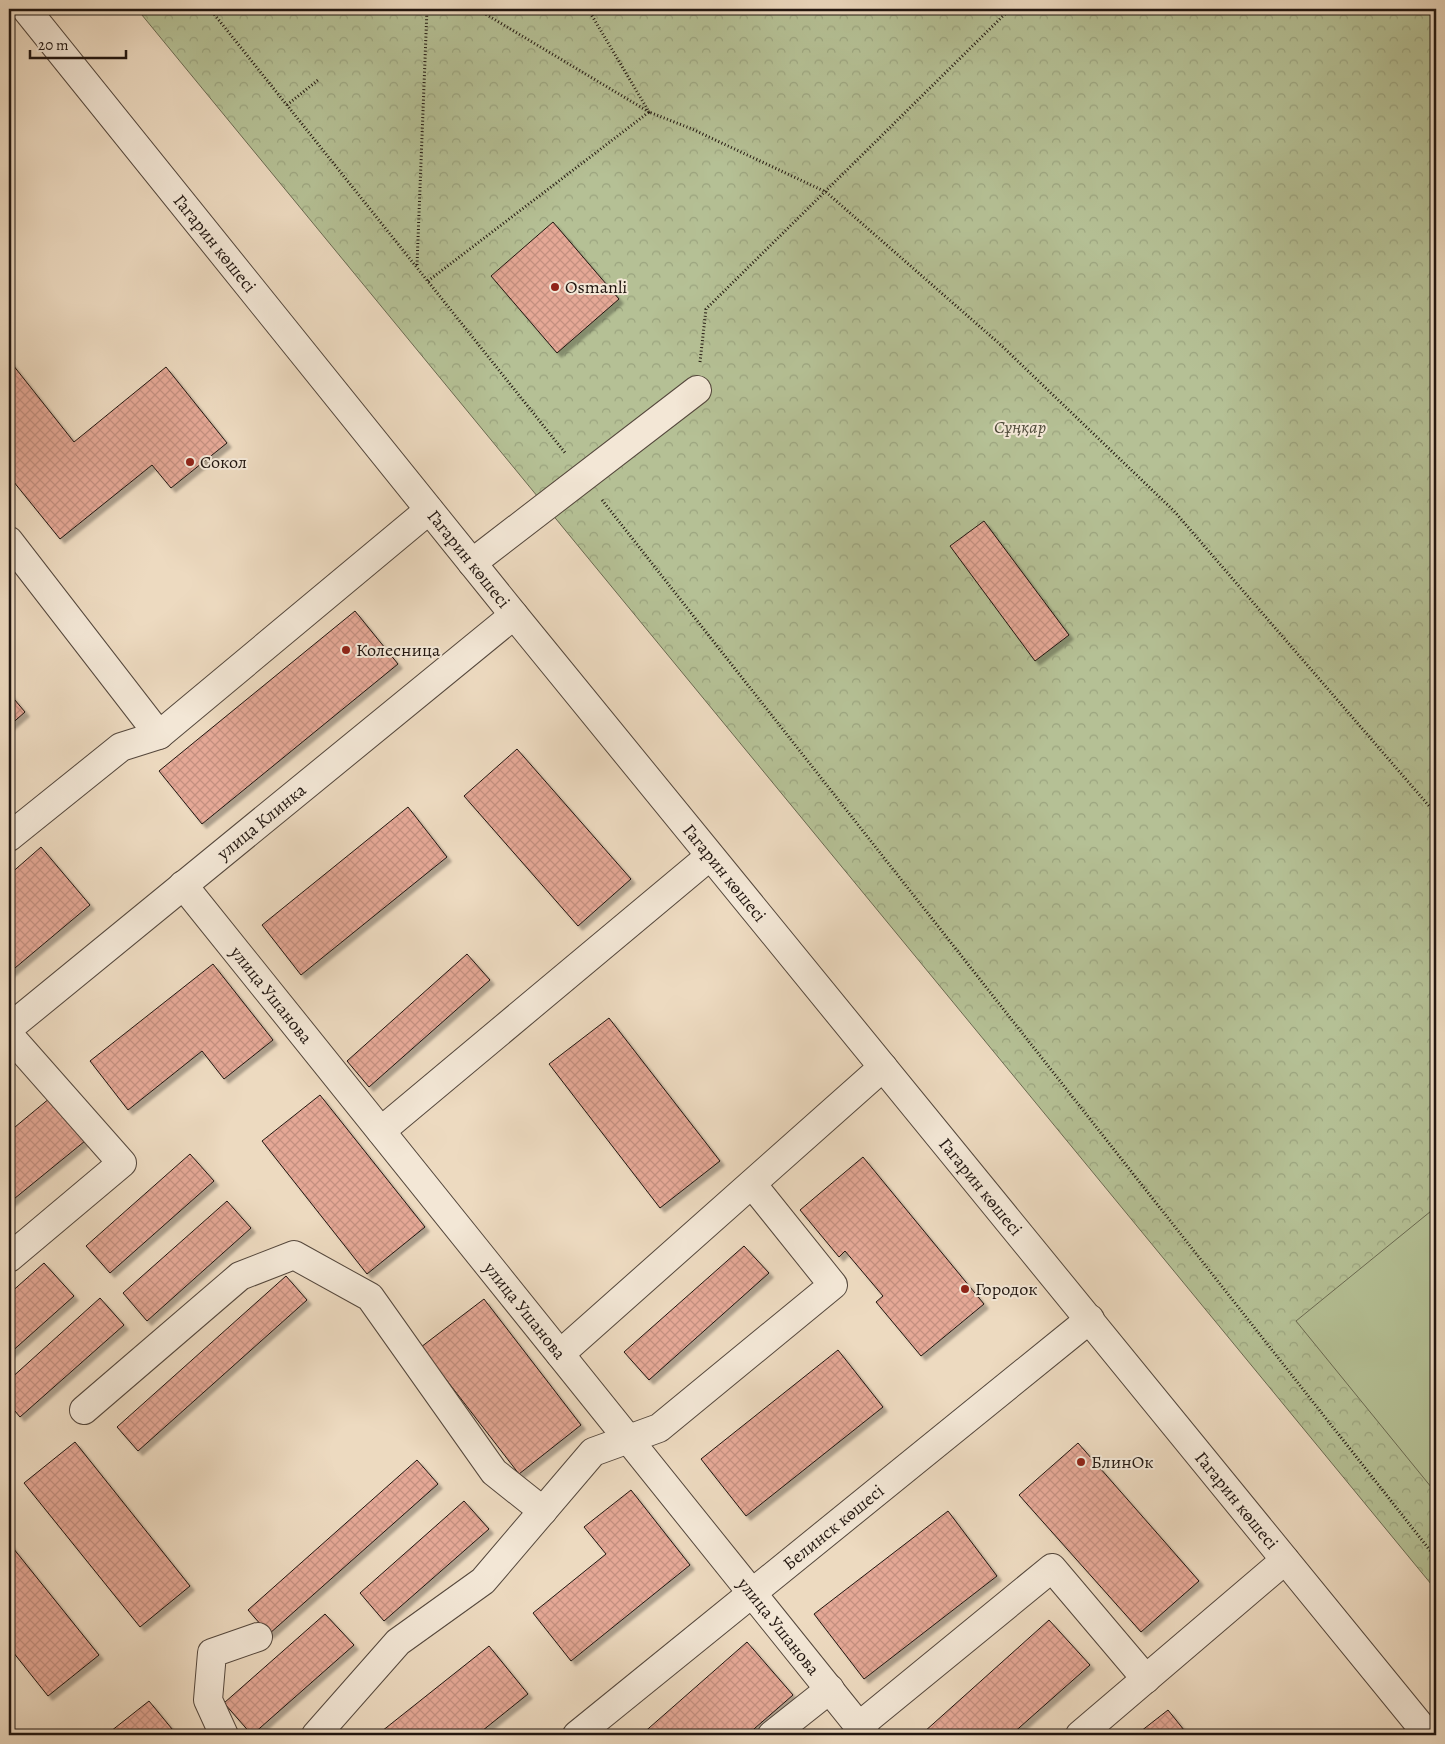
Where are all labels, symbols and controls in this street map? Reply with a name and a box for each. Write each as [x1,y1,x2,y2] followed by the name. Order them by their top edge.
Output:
[30,28,126,60] scale bar
[38,35,69,55] text: 20 m
[168,189,262,298] street label: Гагарин көшесі
[565,275,627,299] place label: Osmanli
[549,281,561,293] marker: Osmanli
[994,415,1046,439] park label: Сұңқар
[200,450,247,474] place label: Сокол
[184,456,196,468] marker: Сокол
[422,505,516,613] street label: Гагарин көшесі
[356,638,441,662] place label: Колесница
[340,644,352,656] marker: Колесница
[211,778,311,866] street label: улица Клинка
[677,819,772,927] street label: Гагарин көшесі
[224,940,318,1049] street label: улица Ушанова
[933,1133,1028,1241] street label: Гагарин көшесі
[478,1256,572,1365] street label: улица Ушанова
[975,1277,1038,1301] place label: Городок
[959,1283,971,1295] marker: Городок
[1189,1446,1284,1555] street label: Гагарин көшесі
[1091,1450,1154,1474] place label: БлинОк
[1075,1456,1087,1468] marker: БлинОк
[778,1479,889,1575] street label: Белинск көшесі
[731,1572,826,1681] street label: улица Ушанова

